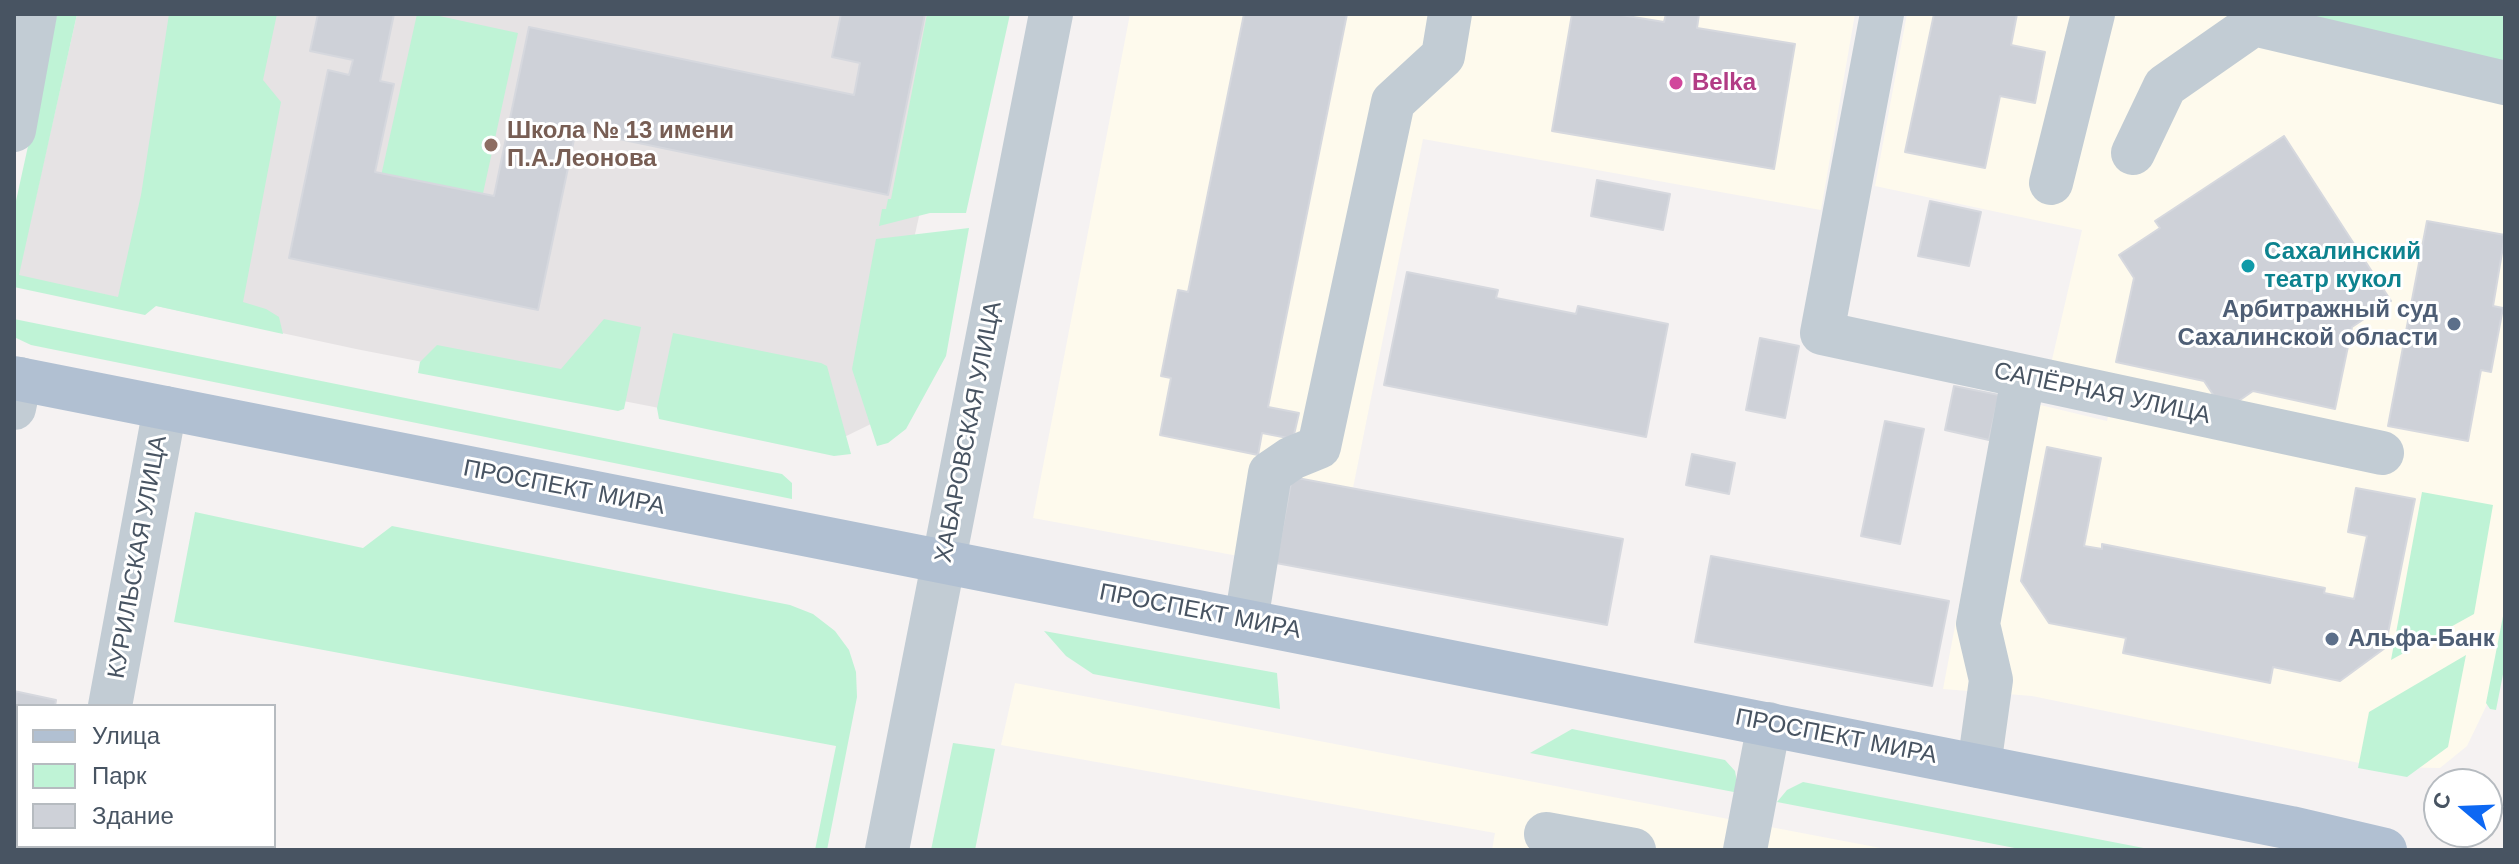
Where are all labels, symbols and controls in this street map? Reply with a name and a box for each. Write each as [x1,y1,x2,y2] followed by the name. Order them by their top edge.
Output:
[1692,69,1756,97] place label: Belka
[1667,74,1685,92] marker: Belka
[507,117,734,173] place label: Школа № 13 имени П.А.Леонова
[482,136,500,154] marker: Школа № 13 имени П.А.Леонова
[2264,238,2421,294] place label: Сахалинский театр кукол
[2239,257,2257,275] marker: Сахалинский театр кукол
[2177,296,2438,352] place label: Арбитражный суд Сахалинской области
[930,299,1008,565] street label: ХАБАРОВСКАЯ УЛИЦА
[2445,315,2463,333] marker: Арбитражный суд Сахалинской области
[1991,357,2213,431] street label: САПЁРНАЯ УЛИЦА
[102,433,174,681] street label: КУРИЛЬСКАЯ УЛИЦА
[461,454,667,522] street label: ПРОСПЕКТ МИРА
[1097,578,1303,646] street label: ПРОСПЕКТ МИРА
[2348,625,2495,653] place label: Альфа-Банк
[2323,630,2341,648] marker: Альфа-Банк
[1733,703,1939,771] street label: ПРОСПЕКТ МИРА
[16,704,276,848] legend
[92,722,160,749] text: Улица
[92,762,146,789] text: Парк
[2423,768,2503,848] north arrow
[2427,789,2456,812] text: С
[92,802,174,829] text: Здание

